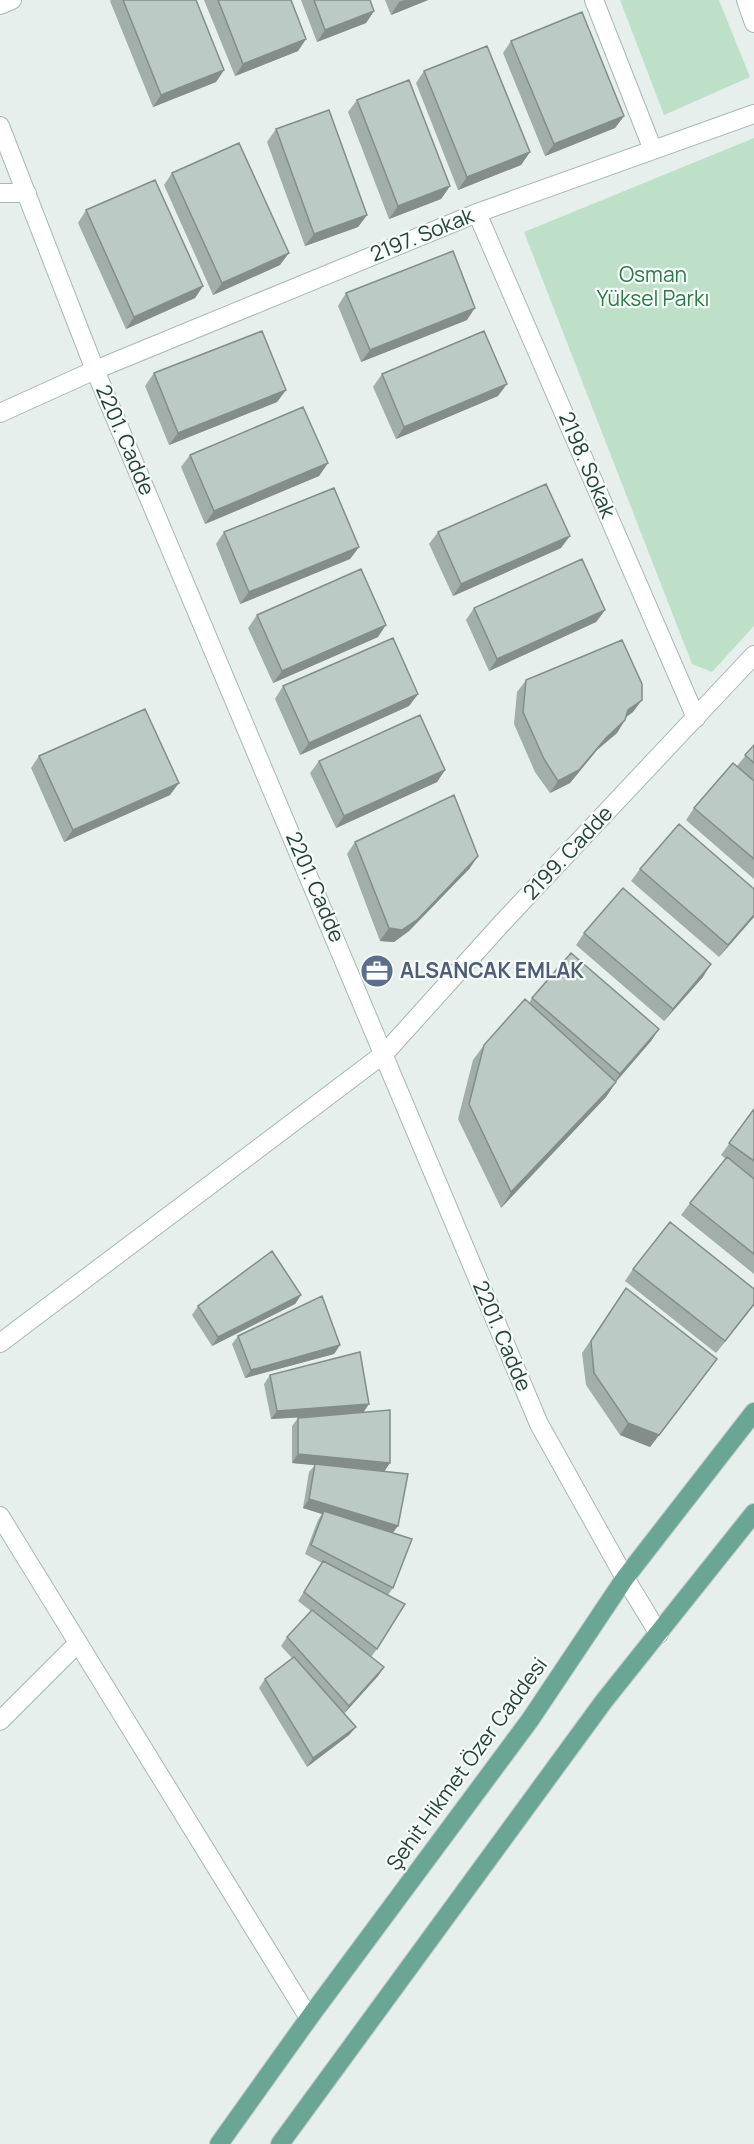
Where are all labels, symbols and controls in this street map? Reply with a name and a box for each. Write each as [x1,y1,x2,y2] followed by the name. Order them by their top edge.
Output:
[366,200,478,268] street label: 2197. Sokak
[597,260,709,312] park label: Osman Yüksel Parkı
[90,380,162,499] street label: 2201. Cadde
[553,407,623,523] street label: 2198. Sokak
[516,799,618,905] street label: 2199. Cadde
[280,827,352,946] street label: 2201. Cadde
[359,953,395,989] office icon: ALSANCAK EMLAK
[400,956,584,984] place label: ALSANCAK EMLAK
[467,1276,539,1395] street label: 2201. Cadde
[379,1651,553,1876] street label: Şehit Hikmet Özer Caddesi

